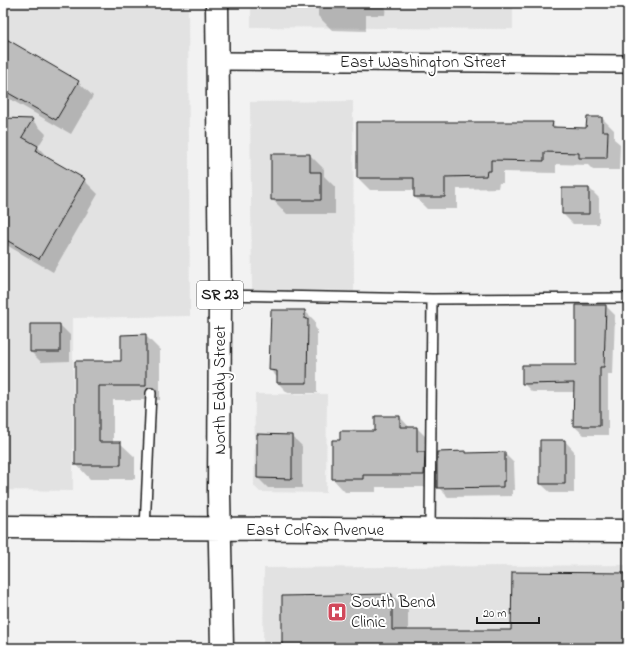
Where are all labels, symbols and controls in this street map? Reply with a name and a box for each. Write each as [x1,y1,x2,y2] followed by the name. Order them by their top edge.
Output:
[340,50,506,77] street label: East Washington Street
[197,281,243,309] road number: SR 23
[208,325,234,455] street label: North Eddy Street
[246,518,385,543] street label: East Colfax Avenue
[351,590,436,635] place label: South Bend Clinic
[477,599,539,625] scale bar
[326,601,348,623] hospital icon: South Bend Clinic
[483,605,506,623] text: 20 m

